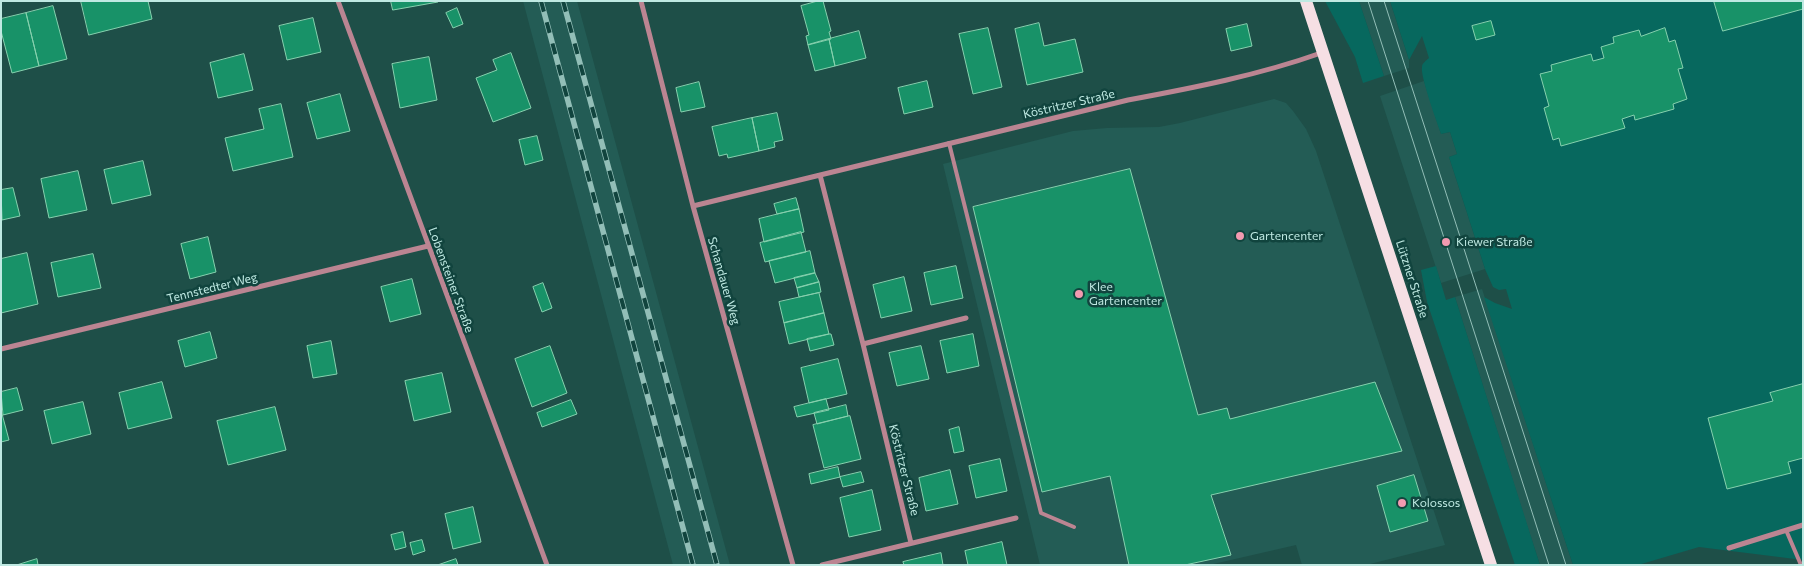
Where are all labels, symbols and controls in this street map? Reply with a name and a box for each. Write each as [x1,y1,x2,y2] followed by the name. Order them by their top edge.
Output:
[1022,86,1116,122] street label: Köstritzer Straße
[425,226,477,334] street label: Lobensteiner Straße
[1250,229,1323,243] place label: Gartencenter
[1234,230,1246,242] marker: Gartencenter
[705,235,743,327] street label: Schandauer Weg
[1456,235,1533,249] place label: Kiewer Straße
[1440,236,1452,248] marker: Kiewer Straße
[1393,238,1431,320] street label: Lützner Straße
[165,270,259,306] street label: Tennstedter Weg
[1089,280,1162,308] place label: Klee Gartencenter
[1073,288,1085,300] marker: Klee Gartencenter
[886,423,922,517] street label: Köstritzer Straße
[1412,496,1460,510] place label: Kolossos
[1396,497,1408,509] marker: Kolossos

